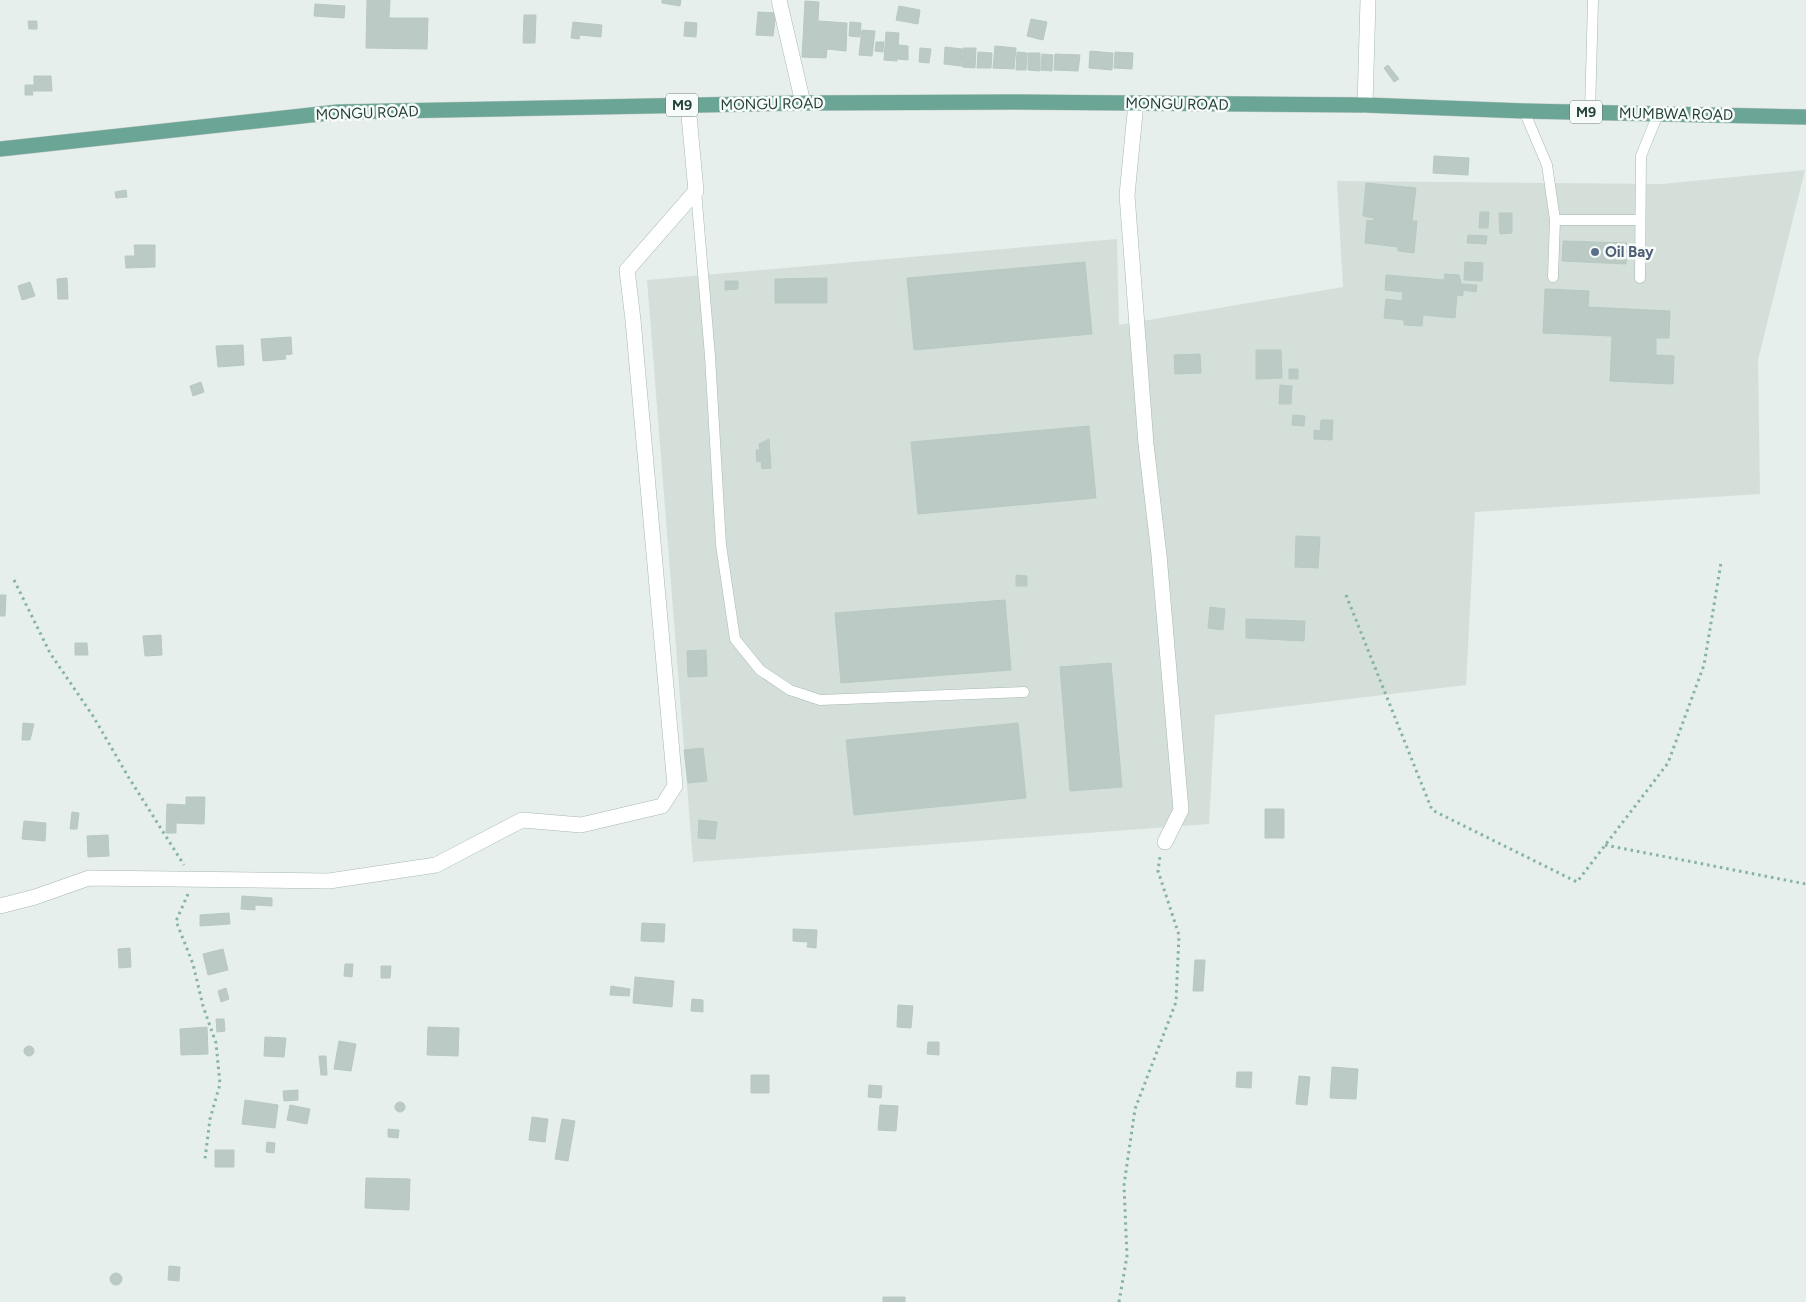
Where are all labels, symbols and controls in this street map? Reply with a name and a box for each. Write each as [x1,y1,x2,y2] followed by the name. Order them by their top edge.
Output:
[666,94,698,116] road number: M9
[720,94,824,114] street label: MONGU ROAD
[1125,94,1229,114] street label: MONGU ROAD
[1570,100,1602,124] road number: M9
[315,102,419,124] street label: MONGU ROAD
[1619,104,1733,124] street label: MUMBWA ROAD
[1605,243,1654,261] place label: Oil Bay
[1589,246,1601,258] marker: Oil Bay

